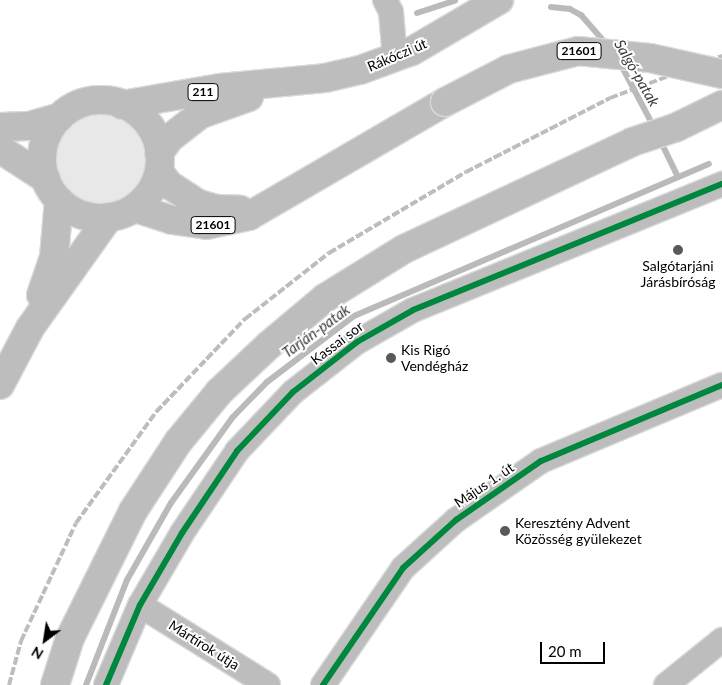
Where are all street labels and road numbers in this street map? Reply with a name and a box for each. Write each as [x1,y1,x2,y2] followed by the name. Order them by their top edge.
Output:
[365,35,429,75] street label: Rákóczi út
[556,41,602,60] road number: 21601
[187,82,219,101] road number: 211
[190,216,236,234] road number: 21601
[307,318,367,368] street label: Kassai sor
[451,459,517,511] street label: Május 1. út
[166,617,242,673] street label: Mártírok útja

